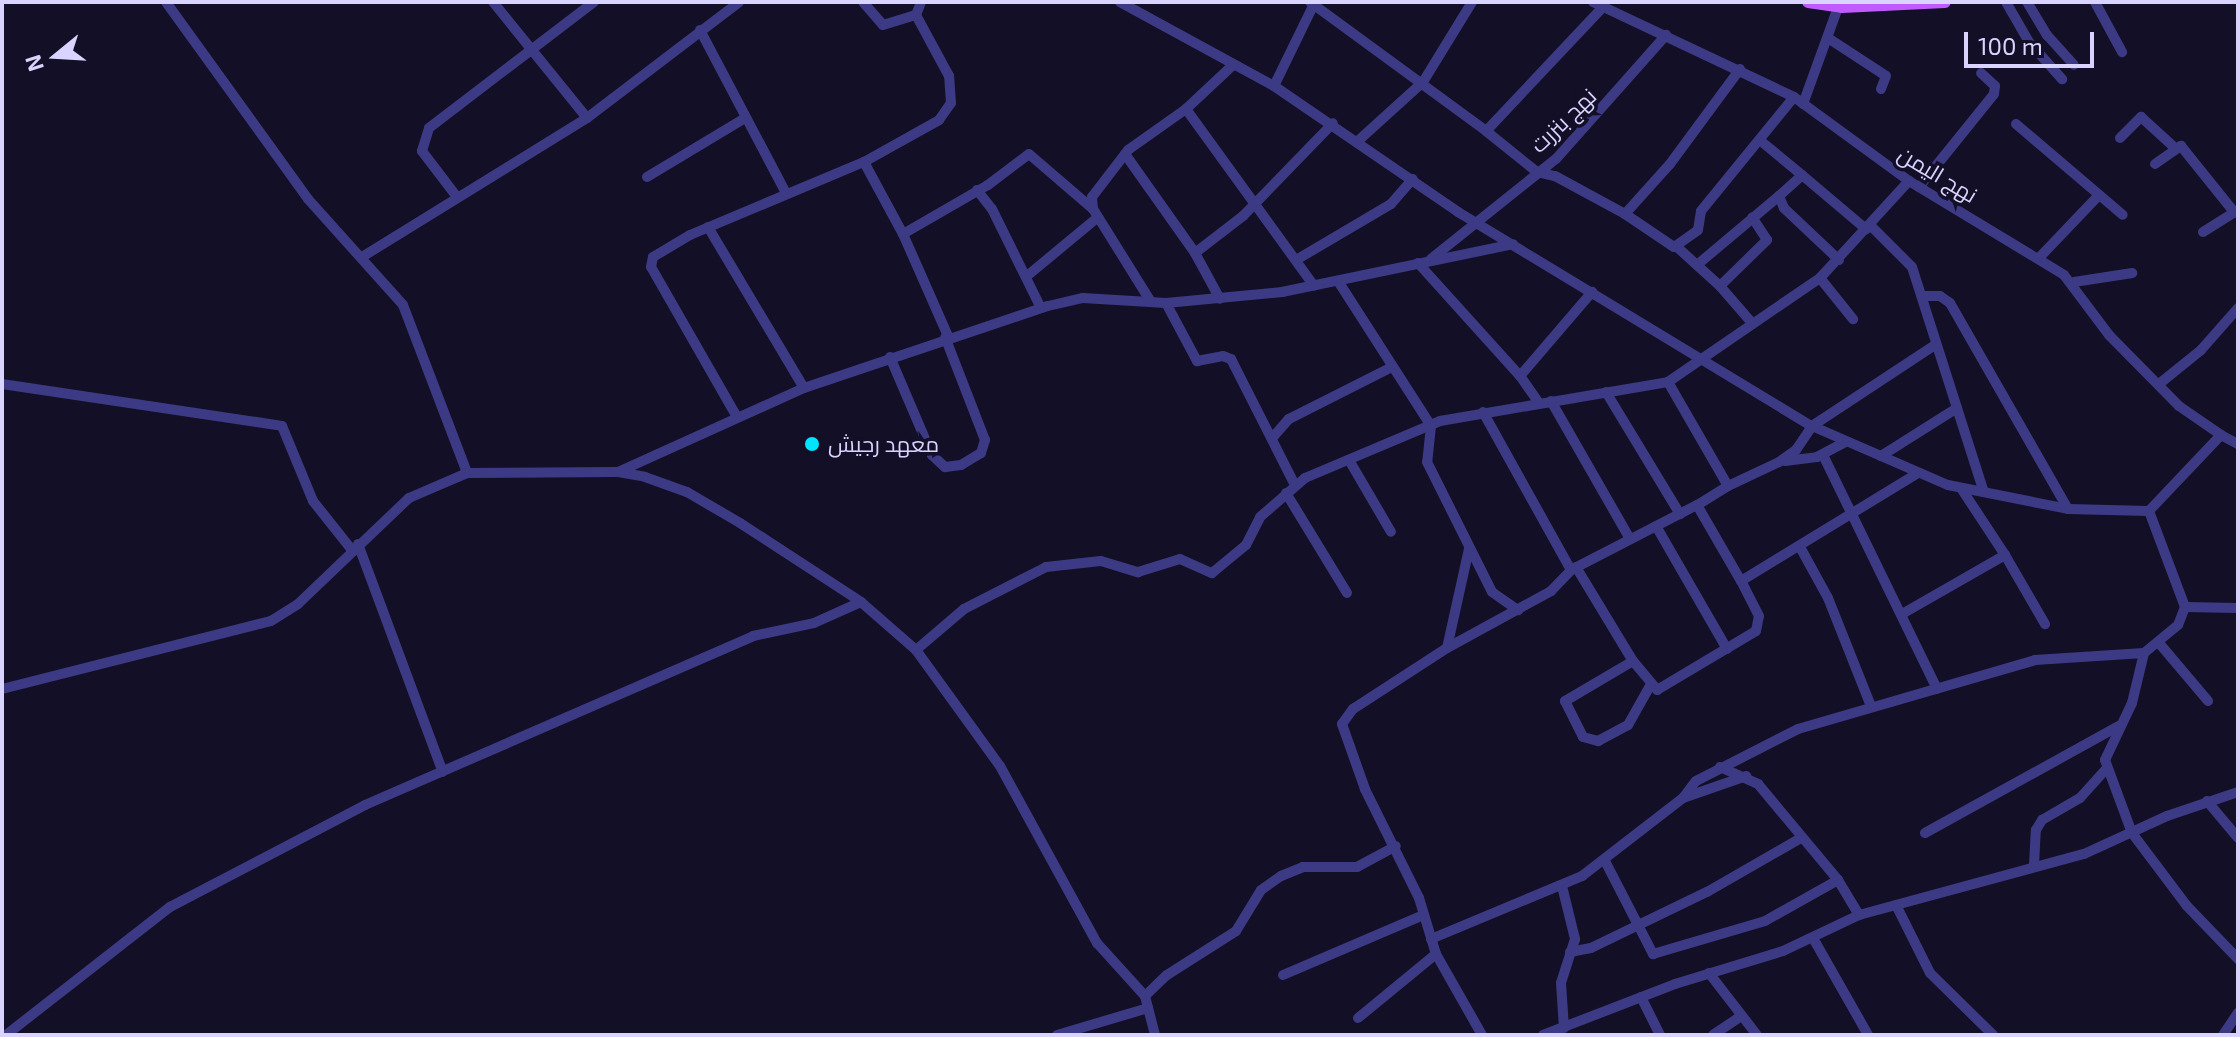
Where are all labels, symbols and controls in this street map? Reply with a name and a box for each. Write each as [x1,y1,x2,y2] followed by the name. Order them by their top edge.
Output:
[16,16,96,96] north arrow
[1968,16,2098,66] scale bar
[1978,31,2043,60] text: 100 m
[18,52,48,75] text: N
[1525,82,1601,158] street label: نهج بنزرت
[1894,140,1982,208] street label: نهج اليمن
[828,431,939,457] place label: معهد رجيش
[803,435,821,453] marker: معهد رجيش

